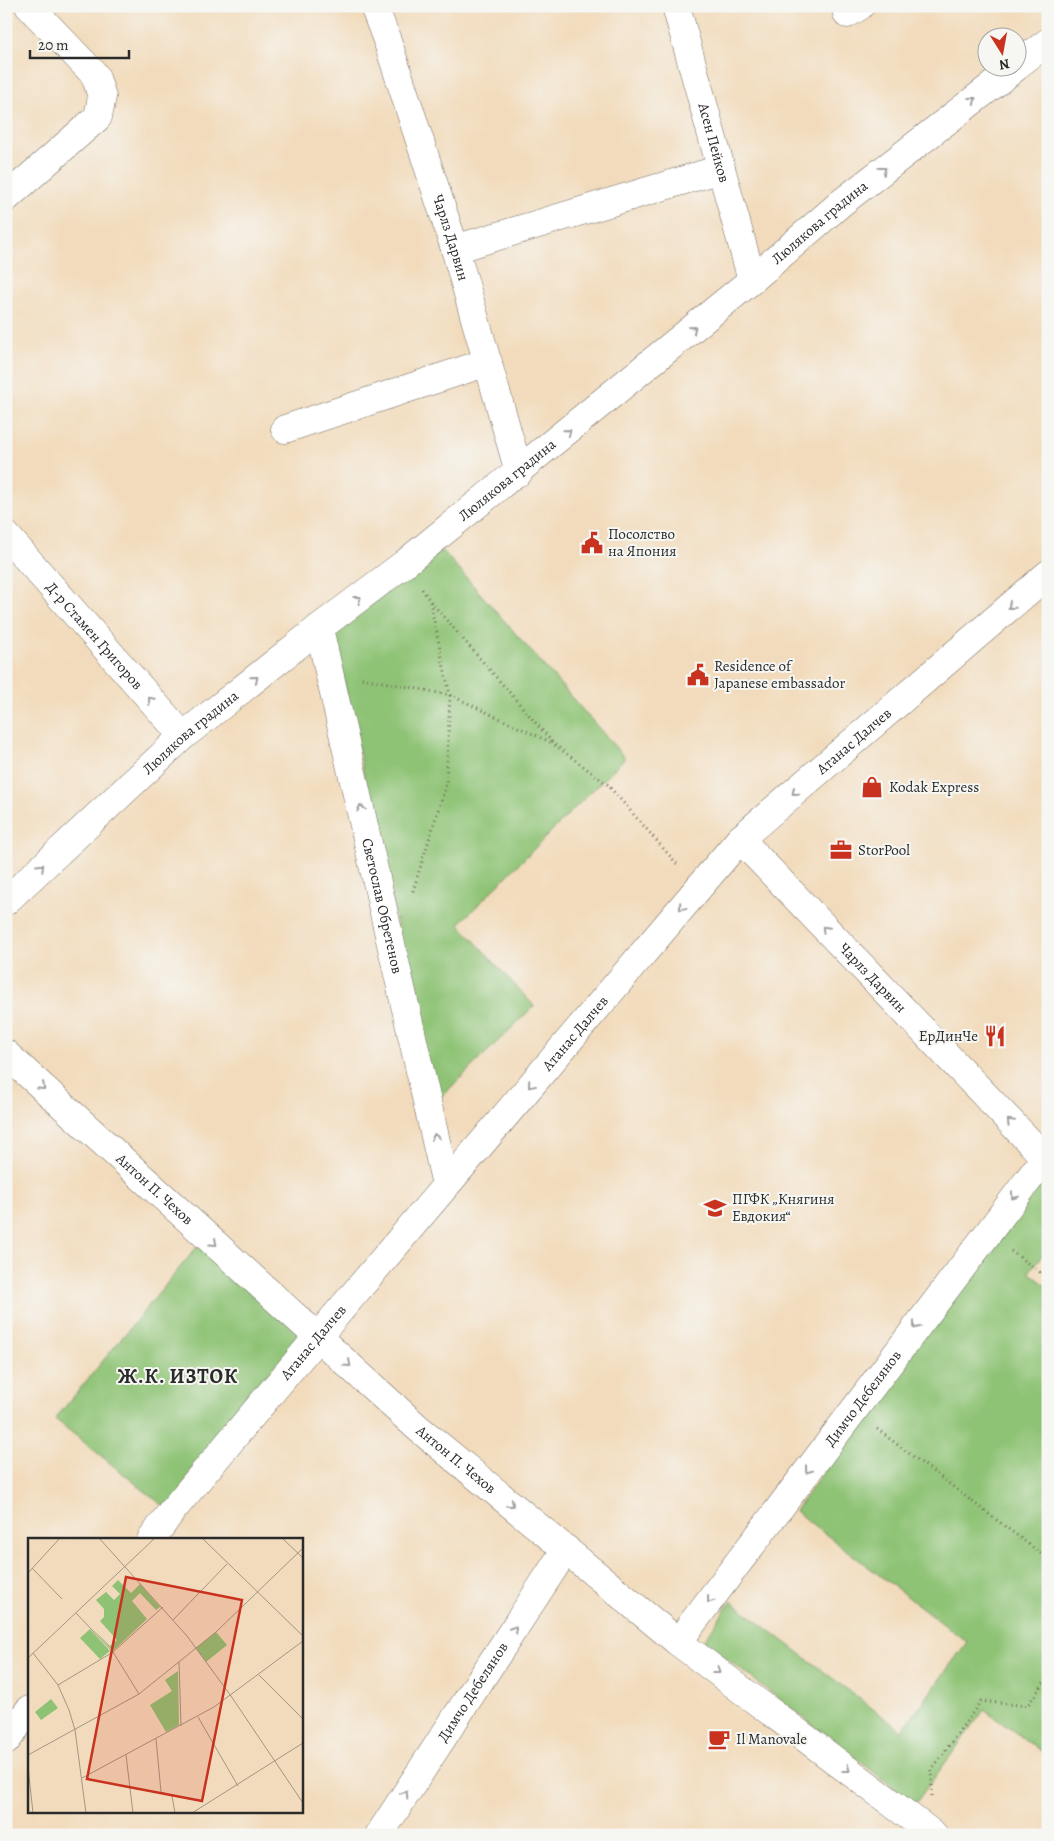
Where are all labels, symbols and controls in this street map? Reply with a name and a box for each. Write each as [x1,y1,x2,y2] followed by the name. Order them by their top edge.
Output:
[30,28,129,60] scale bar
[976,28,1026,78] north arrow
[38,35,69,55] text: 20 m
[998,54,1011,75] text: N
[968,96,977,105] one-way arrow
[693,100,734,185] street label: Асен Пейков
[878,167,887,176] one-way arrow
[767,176,872,269] street label: Люлякова градина
[428,192,474,283] street label: Чарлз Дарвин
[687,326,696,334] one-way arrow
[562,428,571,437] one-way arrow
[454,434,560,526] street label: Люлякова градина
[608,524,677,561] place label: Посолство на Япония
[579,530,605,556] public building icon: Посолство на Япония
[42,577,148,694] street label: Д-р Стамен Григоров
[352,596,361,604] one-way arrow
[1007,600,1016,609] one-way arrow
[714,656,845,693] place label: Residence of Japanese embassador
[685,662,711,688] public building icon: Residence of Japanese embassador
[249,676,259,685] one-way arrow
[138,686,243,779] street label: Люлякова градина
[148,696,157,705] one-way arrow
[812,703,896,779] street label: Атанас Далчев
[859,774,885,800] shop icon: Kodak Express
[889,777,979,797] place label: Kodak Express
[792,786,801,794] one-way arrow
[356,804,367,813] one-way arrow
[357,836,407,976] street label: Светослав Обретенов
[828,837,854,863] office icon: StorPool
[858,840,910,860] place label: StorPool
[36,864,45,873] one-way arrow
[678,902,687,911] one-way arrow
[822,925,831,934] one-way arrow
[835,939,911,1017] street label: Чарлз Дарвин
[537,991,613,1076] street label: Атанас Далчев
[982,1023,1008,1049] restaurant icon: ЕрДинЧе
[919,1026,978,1046] place label: ЕрДинЧе
[528,1079,537,1088] one-way arrow
[37,1081,46,1090] one-way arrow
[1007,1119,1016,1128] one-way arrow
[430,1133,441,1142] one-way arrow
[111,1148,198,1229] street label: Антон П. Чехов
[732,1189,834,1226] place label: ПГФК „Княгиня Евдокия“
[1011,1190,1020,1200] one-way arrow
[702,1195,728,1221] school or university icon: ПГФК „Княгиня Евдокия“
[209,1237,218,1246] one-way arrow
[275,1300,351,1385] street label: Атанас Далчев
[914,1320,922,1329] one-way arrow
[820,1346,906,1450] street label: Димчо Дебелянов
[342,1358,351,1367] one-way arrow
[118,1363,238,1390] district label: Ж.К. ИЗТОК
[411,1420,500,1498] street label: Антон П. Чехов
[805,1464,814,1474] one-way arrow
[505,1498,514,1506] one-way arrow
[28,1538,302,1814] inset map
[707,1594,716,1604] one-way arrow
[507,1625,517,1634] one-way arrow
[433,1638,513,1746] street label: Димчо Дебелянов
[711,1665,721,1674] one-way arrow
[706,1726,732,1752] cafe icon: Il Manovale
[736,1729,807,1749] place label: Il Manovale
[841,1763,851,1772] one-way arrow
[399,1790,409,1799] one-way arrow

